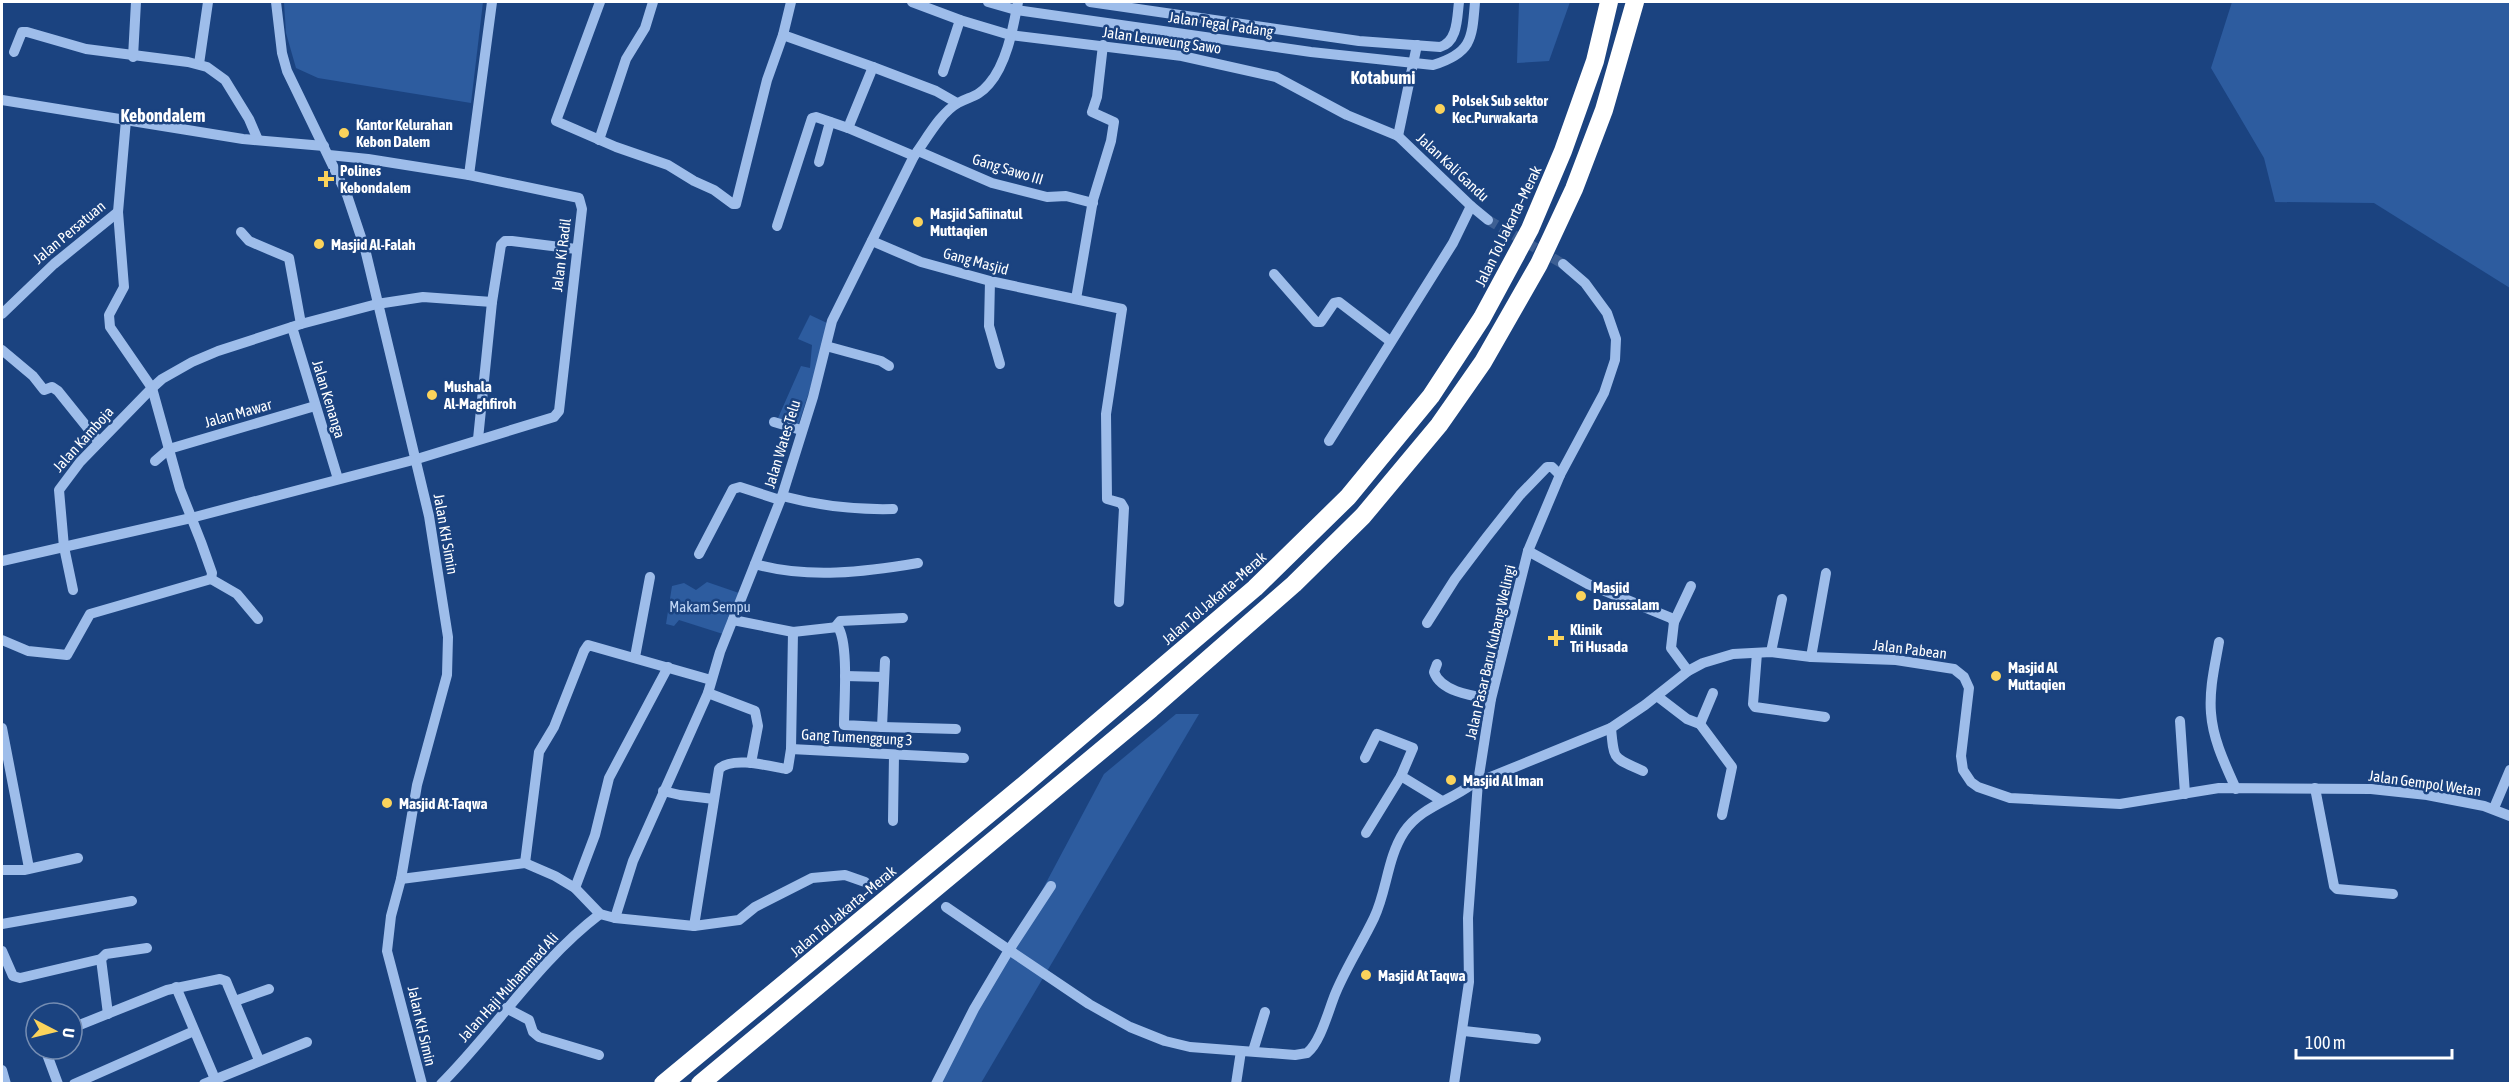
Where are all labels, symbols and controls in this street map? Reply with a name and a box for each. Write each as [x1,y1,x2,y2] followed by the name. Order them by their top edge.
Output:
[1168,8,1275,40] street label: Jalan Tegal Padang
[1102,23,1222,57] street label: Jalan Leuweung Sawo
[1351,67,1415,88] district label: Kotabumi
[1452,92,1549,126] place label: Polsek Sub sektor Kec.Purwakarta
[1433,102,1447,116] marker: Polsek Sub sektor Kec.Purwakarta
[121,105,206,126] district label: Kebondalem
[356,116,453,150] place label: Kantor Kelurahan Kebon Dalem
[337,126,351,140] marker: Kantor Kelurahan Kebon Dalem
[1414,129,1492,205] street label: Jalan Kali Gandu
[970,150,1046,188] street label: Gang Sawo III
[340,162,411,196] place label: Polines Kebondalem
[1471,162,1545,289] street label: Jalan Tol Jakarta–Merak
[317,170,335,188] marker: Polines Kebondalem
[30,197,108,267] street label: Jalan Persatuan
[930,205,1024,239] place label: Masjid Safiinatul Muttaqien
[911,215,925,229] marker: Masjid Safiinatul Muttaqien
[548,217,574,293] street label: Jalan Ki Radil
[331,236,415,253] place label: Masjid Al-Falah
[312,237,326,251] marker: Masjid Al-Falah
[941,244,1011,278] street label: Gang Masjid
[309,358,349,440] street label: Jalan Kenanga
[443,378,516,412] place label: Mushala Al-Maghfiroh
[425,388,439,402] marker: Mushala Al-Maghfiroh
[202,395,274,431] street label: Jalan Mawar
[760,398,804,490] street label: Jalan Wates Telu
[49,403,117,475] street label: Jalan Kamboja
[431,492,461,576] street label: Jalan KH Simin
[1158,548,1270,648] street label: Jalan Tol Jakarta–Merak
[1462,563,1518,741] street label: Jalan Pasar Baru Kubang Welingi
[1593,579,1660,613] place label: Masjid Darussalam
[1574,589,1588,603] marker: Masjid Darussalam
[669,598,751,615] park label: Makam Sempu
[1570,621,1628,655] place label: Klinik Tri Husada
[1547,629,1565,647] marker: Klinik Tri Husada
[1872,636,1948,662] street label: Jalan Pabean
[2008,659,2066,693] place label: Masjid Al Muttaqien
[1989,669,2003,683] marker: Masjid Al Muttaqien
[801,726,913,748] street label: Gang Tumenggung 3
[2368,767,2482,799] street label: Jalan Gempol Wetan
[1463,772,1544,789] place label: Masjid Al Iman
[1444,773,1458,787] marker: Masjid Al Iman
[399,795,487,812] place label: Masjid At-Taqwa
[380,796,394,810] marker: Masjid At-Taqwa
[787,862,899,960] street label: Jalan Tol Jakarta–Merak
[455,929,561,1045] street label: Jalan Haji Muhammad Ali
[1378,967,1466,984] place label: Masjid At Taqwa
[1359,968,1373,982] marker: Masjid At Taqwa
[405,984,439,1068] street label: Jalan KH Simin
[24,1001,84,1061] north arrow
[2296,1022,2452,1060] scale bar
[59,1027,78,1039] text: U
[2305,1032,2346,1053] text: 100 m

